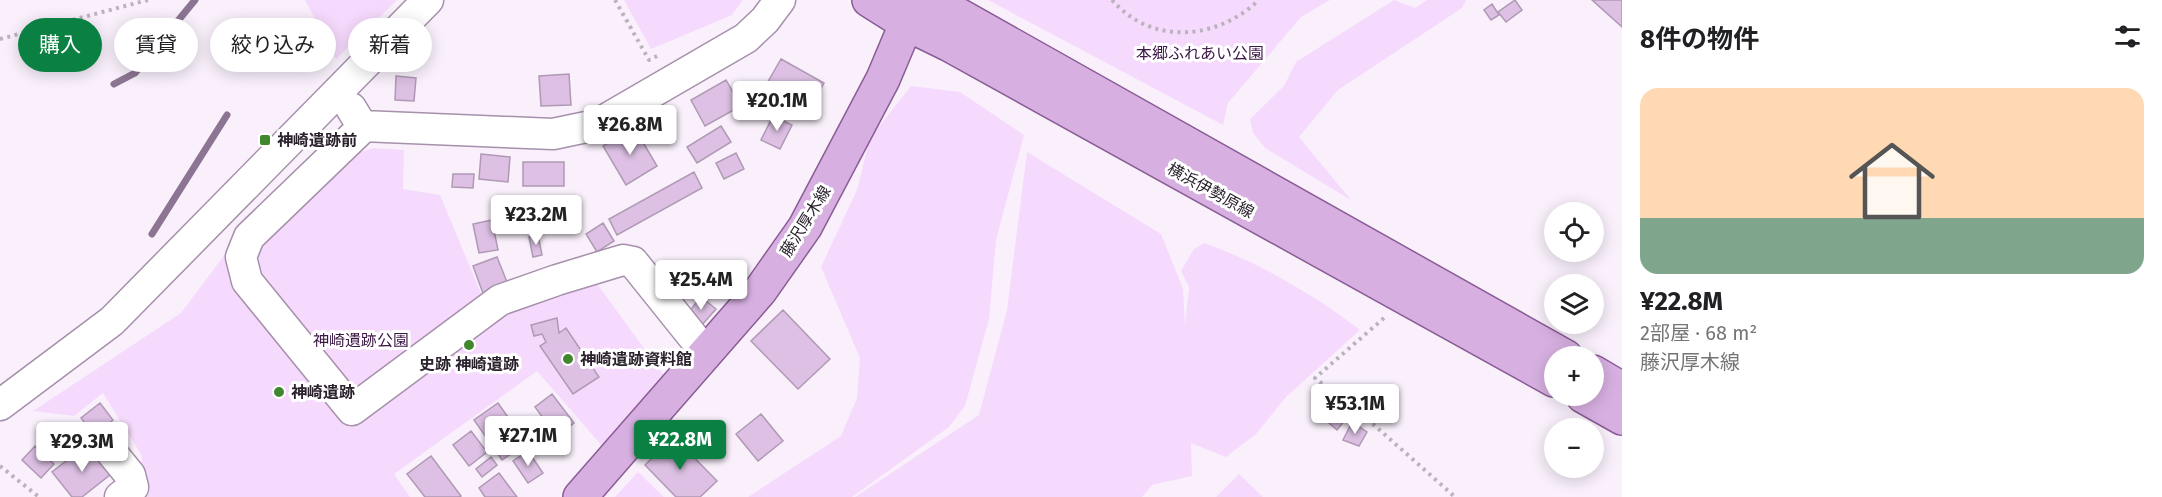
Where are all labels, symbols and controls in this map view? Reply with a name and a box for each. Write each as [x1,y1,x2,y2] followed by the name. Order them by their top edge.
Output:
[18,18,102,72] chip: 購入
[114,18,198,72] chip: 賃貸
[210,18,336,72] chip: 絞り込み
[348,18,432,72] chip: 新着
[2111,20,2144,53] icon: filters
[1640,24,1759,55] text: 8件の物件
[1136,44,1264,63] park label: 本郷ふれあい公園
[728,81,826,132] pin: ¥20.1M
[747,88,807,112] text: ¥20.1M
[581,105,679,156] pin: ¥26.8M
[598,112,662,136] text: ¥26.8M
[1838,127,1946,235] icon: home
[277,131,357,150] place label: 神崎遺跡前
[258,133,272,147] marker: 神崎遺跡前
[1164,159,1257,222] street label: 横浜伊勢原線
[776,182,835,260] street label: 藤沢厚木線
[487,195,585,246] pin: ¥23.2M
[505,202,567,226] text: ¥23.2M
[1544,202,1604,478] map controls
[1544,202,1604,262] button: locate
[652,260,750,311] pin: ¥25.4M
[669,267,733,291] text: ¥25.4M
[1544,274,1604,334] button: layers
[1640,286,1723,317] text: ¥22.8M
[1640,321,1757,345] text: 2部屋 · 68 m²
[313,331,409,350] park label: 神崎遺跡公園
[462,338,476,352] marker: 史跡 神崎遺跡
[1544,346,1604,406] button: +
[580,350,692,369] place label: 神崎遺跡資料館
[1640,350,1740,374] text: 藤沢厚木線
[561,352,575,366] marker: 神崎遺跡資料館
[419,355,519,374] place label: 史跡 神崎遺跡
[291,383,355,402] place label: 神崎遺跡
[1306,384,1404,435] pin: ¥53.1M
[272,385,286,399] marker: 神崎遺跡
[1325,391,1385,415] text: ¥53.1M
[479,416,577,467] pin: ¥27.1M
[1544,418,1604,478] button: −
[631,420,729,471] pin: ¥22.8M
[33,422,131,473] pin: ¥29.3M
[499,423,557,447] text: ¥27.1M
[648,427,712,451] text: ¥22.8M
[50,429,114,453] text: ¥29.3M

